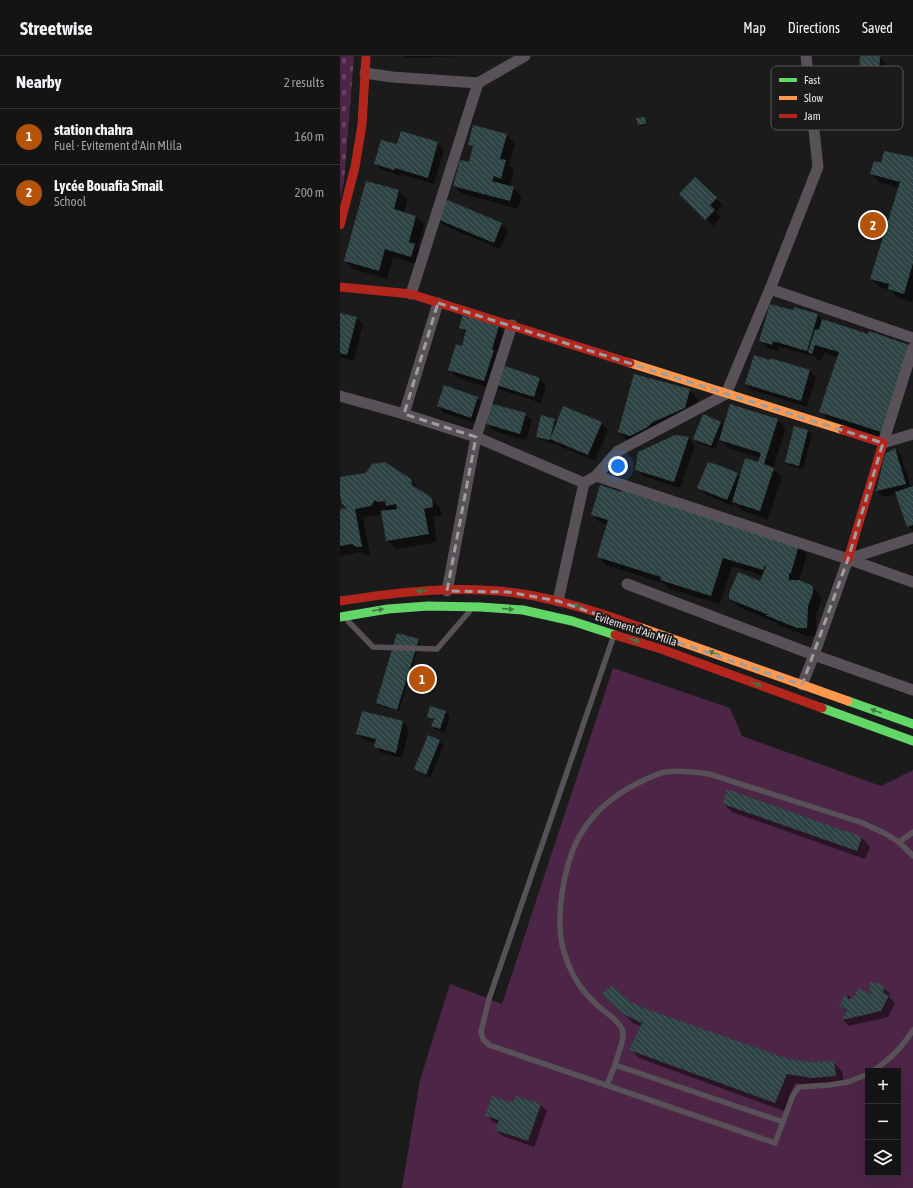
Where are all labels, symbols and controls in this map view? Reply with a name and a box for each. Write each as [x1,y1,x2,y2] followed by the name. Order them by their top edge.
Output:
[20,17,93,39] text: Streetwise
[743,20,766,36] text: Map
[788,20,840,36] text: Directions
[862,20,893,36] text: Saved
[771,66,903,130] legend
[16,72,62,92] text: Nearby
[804,74,820,86] text: Fast
[284,75,324,90] text: 2 results
[804,92,823,104] text: Slow
[804,110,821,122] text: Jam
[54,121,133,138] text: station chahra
[26,129,32,144] text: 1
[295,129,324,144] text: 160 m
[54,138,182,153] text: Fuel · Evitement d'Ain Mlila
[54,177,163,194] text: Lycée Bouafia Smail
[26,185,32,200] text: 2
[295,185,324,200] text: 200 m
[54,194,86,209] text: School
[860,210,886,240] pin: 2
[608,456,628,476] your location
[416,588,428,595] one-way arrow
[572,603,584,609] one-way arrow
[502,605,514,612] one-way arrow
[372,607,385,613] one-way arrow
[594,610,678,648] street label: Evitement d'Ain Mlila
[628,637,640,643] one-way arrow
[708,650,720,656] one-way arrow
[409,664,435,694] pin: 1
[751,681,763,687] one-way arrow
[870,707,882,713] one-way arrow
[865,1068,901,1176] map controls
[865,1068,901,1104] button: +
[865,1104,901,1140] button: −
[865,1140,901,1176] button: layers

